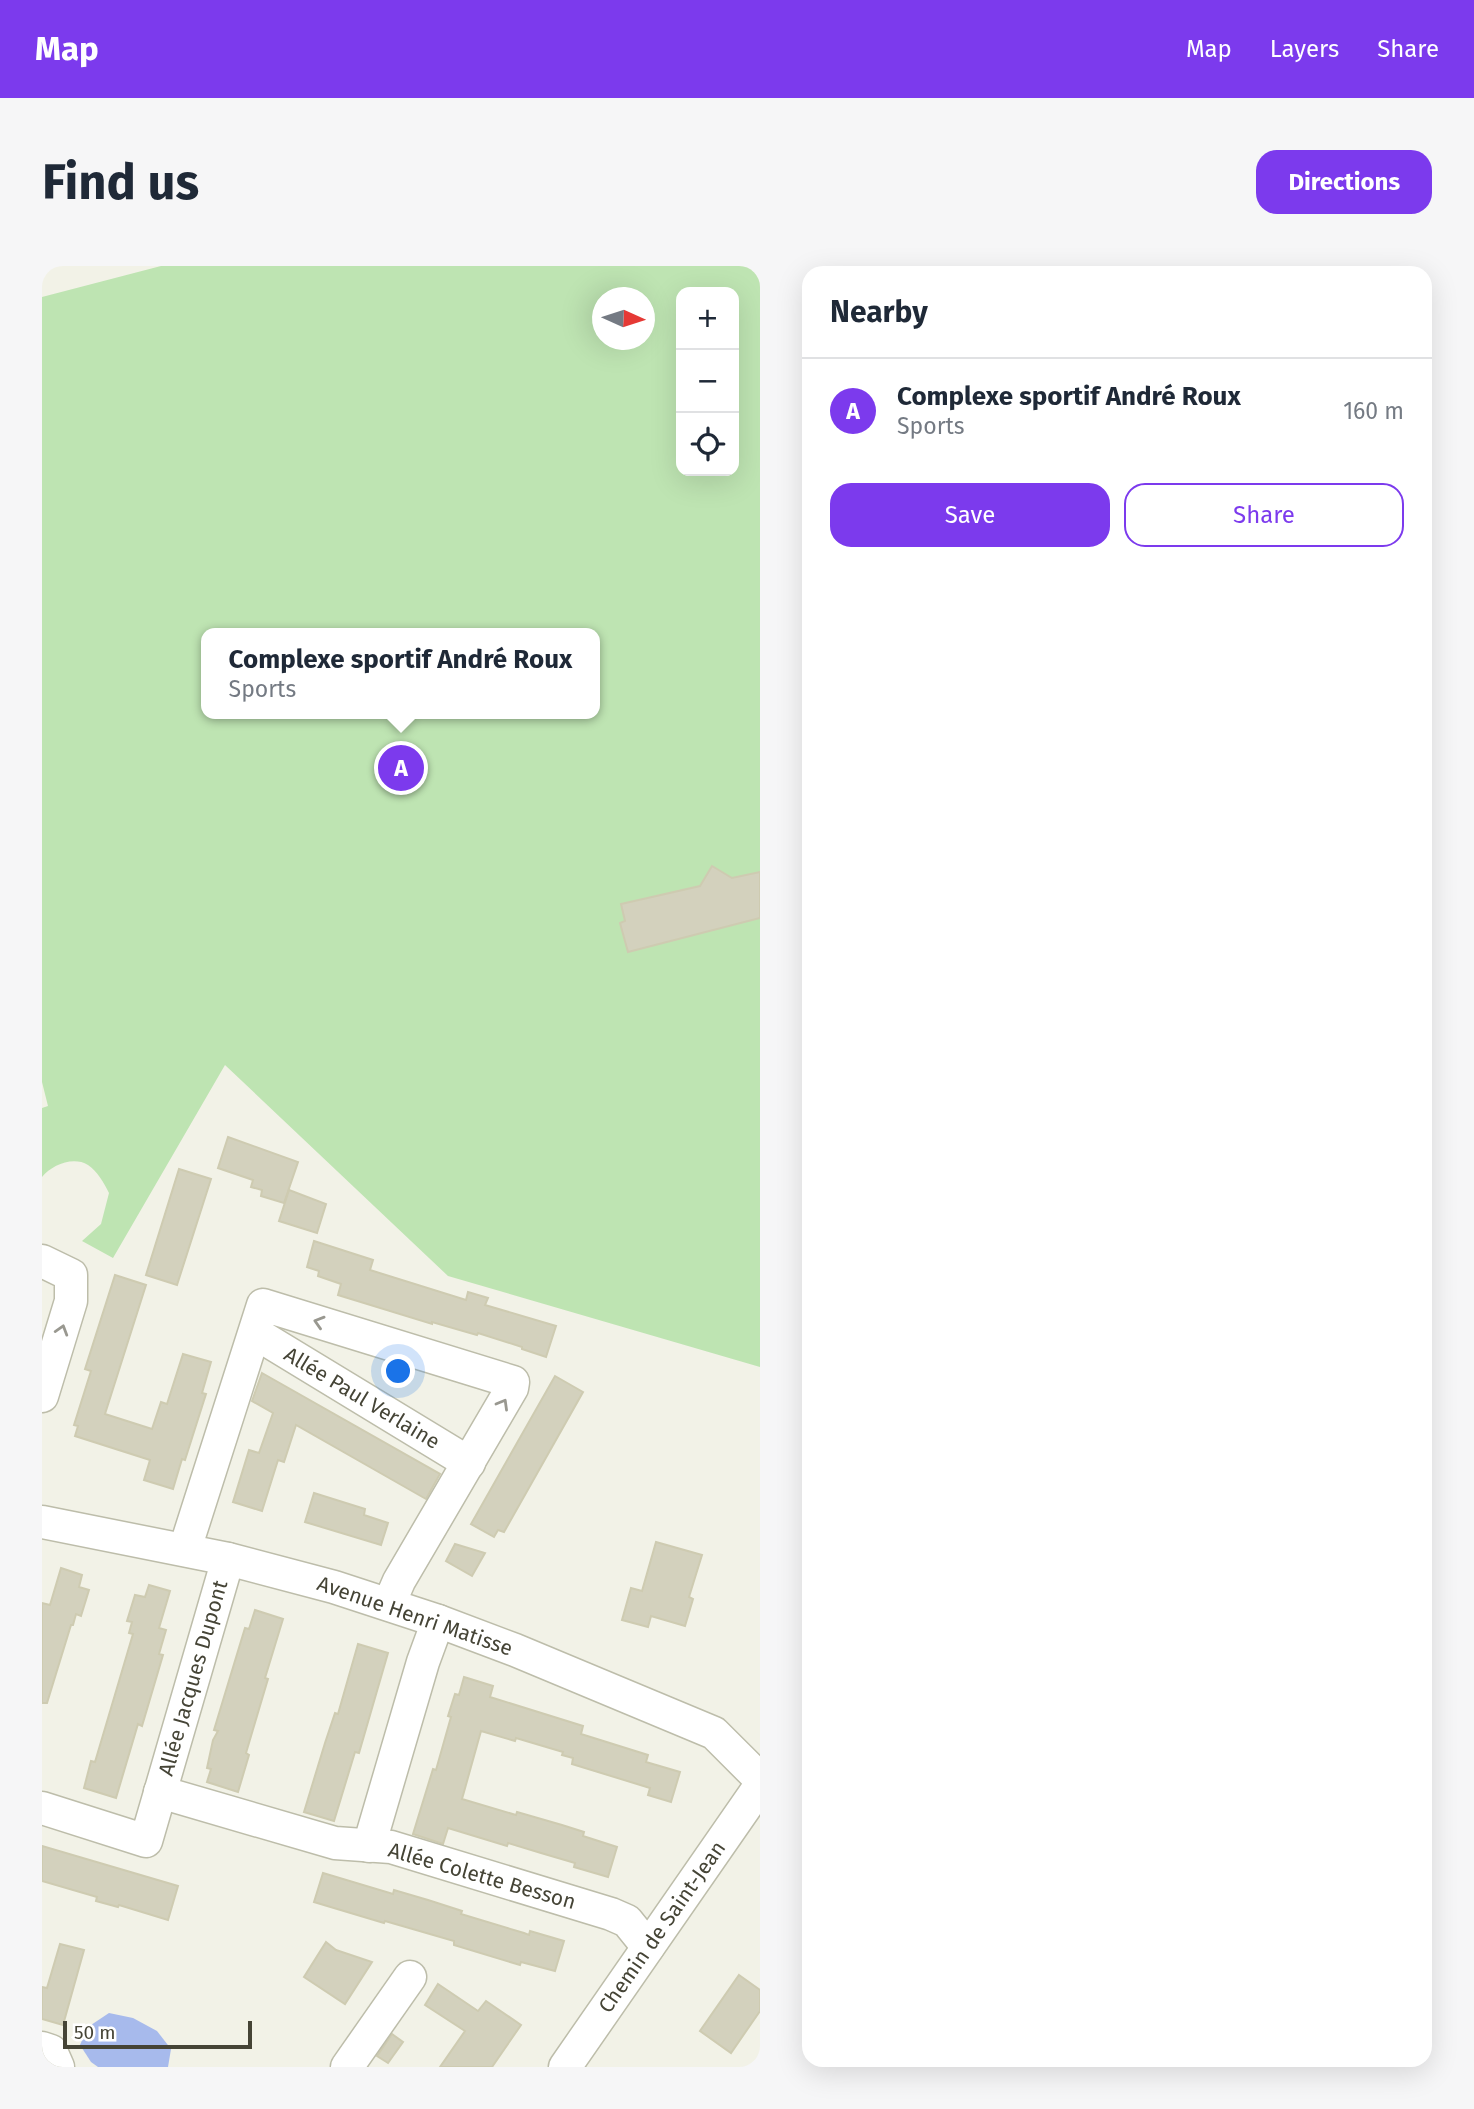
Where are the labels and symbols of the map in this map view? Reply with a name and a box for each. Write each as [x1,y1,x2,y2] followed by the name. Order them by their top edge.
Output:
[592,287,655,350] north arrow
[378,742,424,794] pin: A
[314,1316,326,1331] one-way arrow
[54,1325,69,1337] one-way arrow
[279,1341,445,1455] street label: Allée Paul Verlaine
[381,1354,415,1388] your location
[495,1398,508,1411] one-way arrow
[314,1570,516,1662] street label: Avenue Henri Matisse
[153,1577,233,1779] street label: Allée Jacques Dupont
[593,1836,731,2018] street label: Chemin de Saint-Jean
[385,1837,579,1915] street label: Allée Colette Besson
[63,2018,252,2050] scale bar

